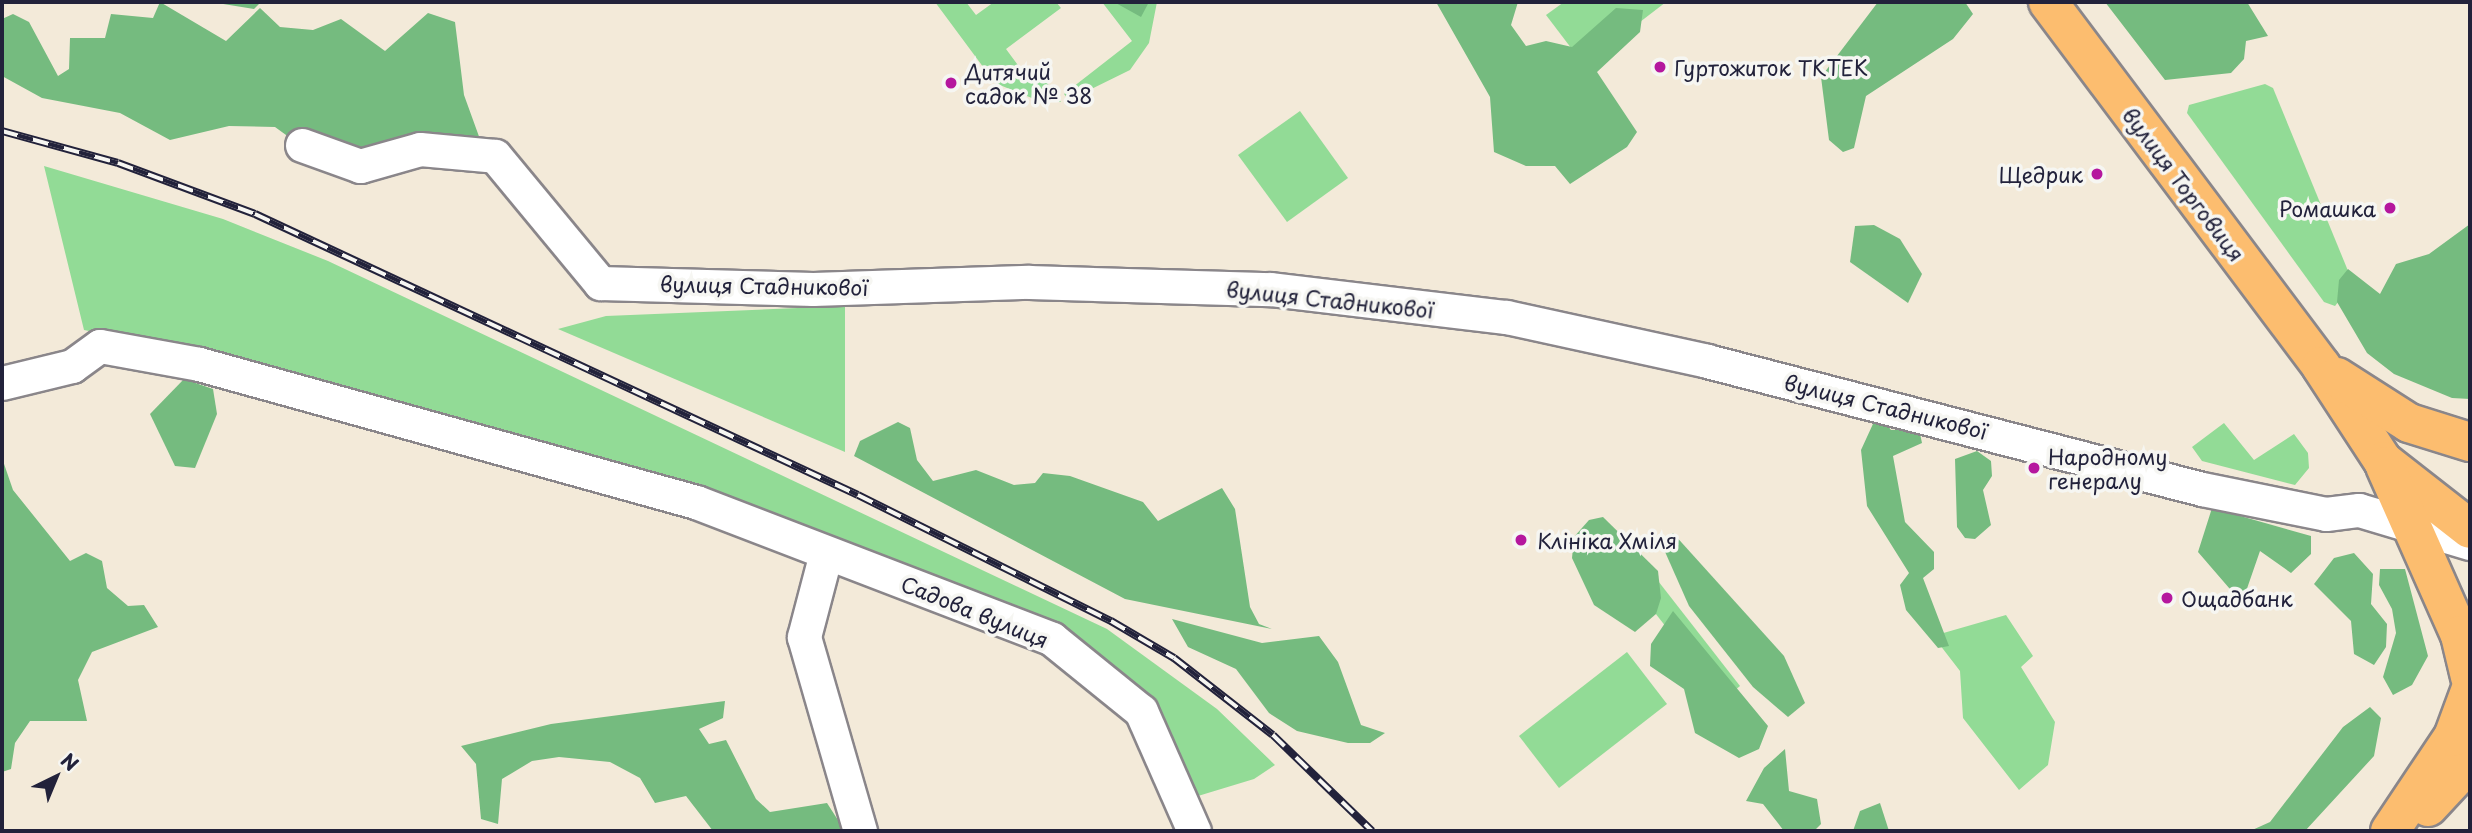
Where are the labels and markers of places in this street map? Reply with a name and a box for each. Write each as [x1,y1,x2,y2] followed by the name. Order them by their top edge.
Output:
[1674,54,1868,80] place label: Гуртожиток TKTEK
[965,58,1093,108] place label: Дитячий садок № 38
[1652,59,1668,75] marker: Гуртожиток TKTEK
[943,75,959,91] marker: Дитячий садок № 38
[1998,161,2083,187] place label: Щедрик
[2089,166,2105,182] marker: Щедрик
[2279,195,2376,221] place label: Ромашка
[2382,200,2398,216] marker: Ромашка
[2048,443,2167,493] place label: Народному генералу
[2026,460,2042,476] marker: Народному генералу
[1537,527,1677,553] place label: Клініка Хміля
[1511,530,1531,550] marker: Клініка Хміля
[2181,585,2293,611] place label: Ощадбанк
[2159,590,2175,606] marker: Ощадбанк

